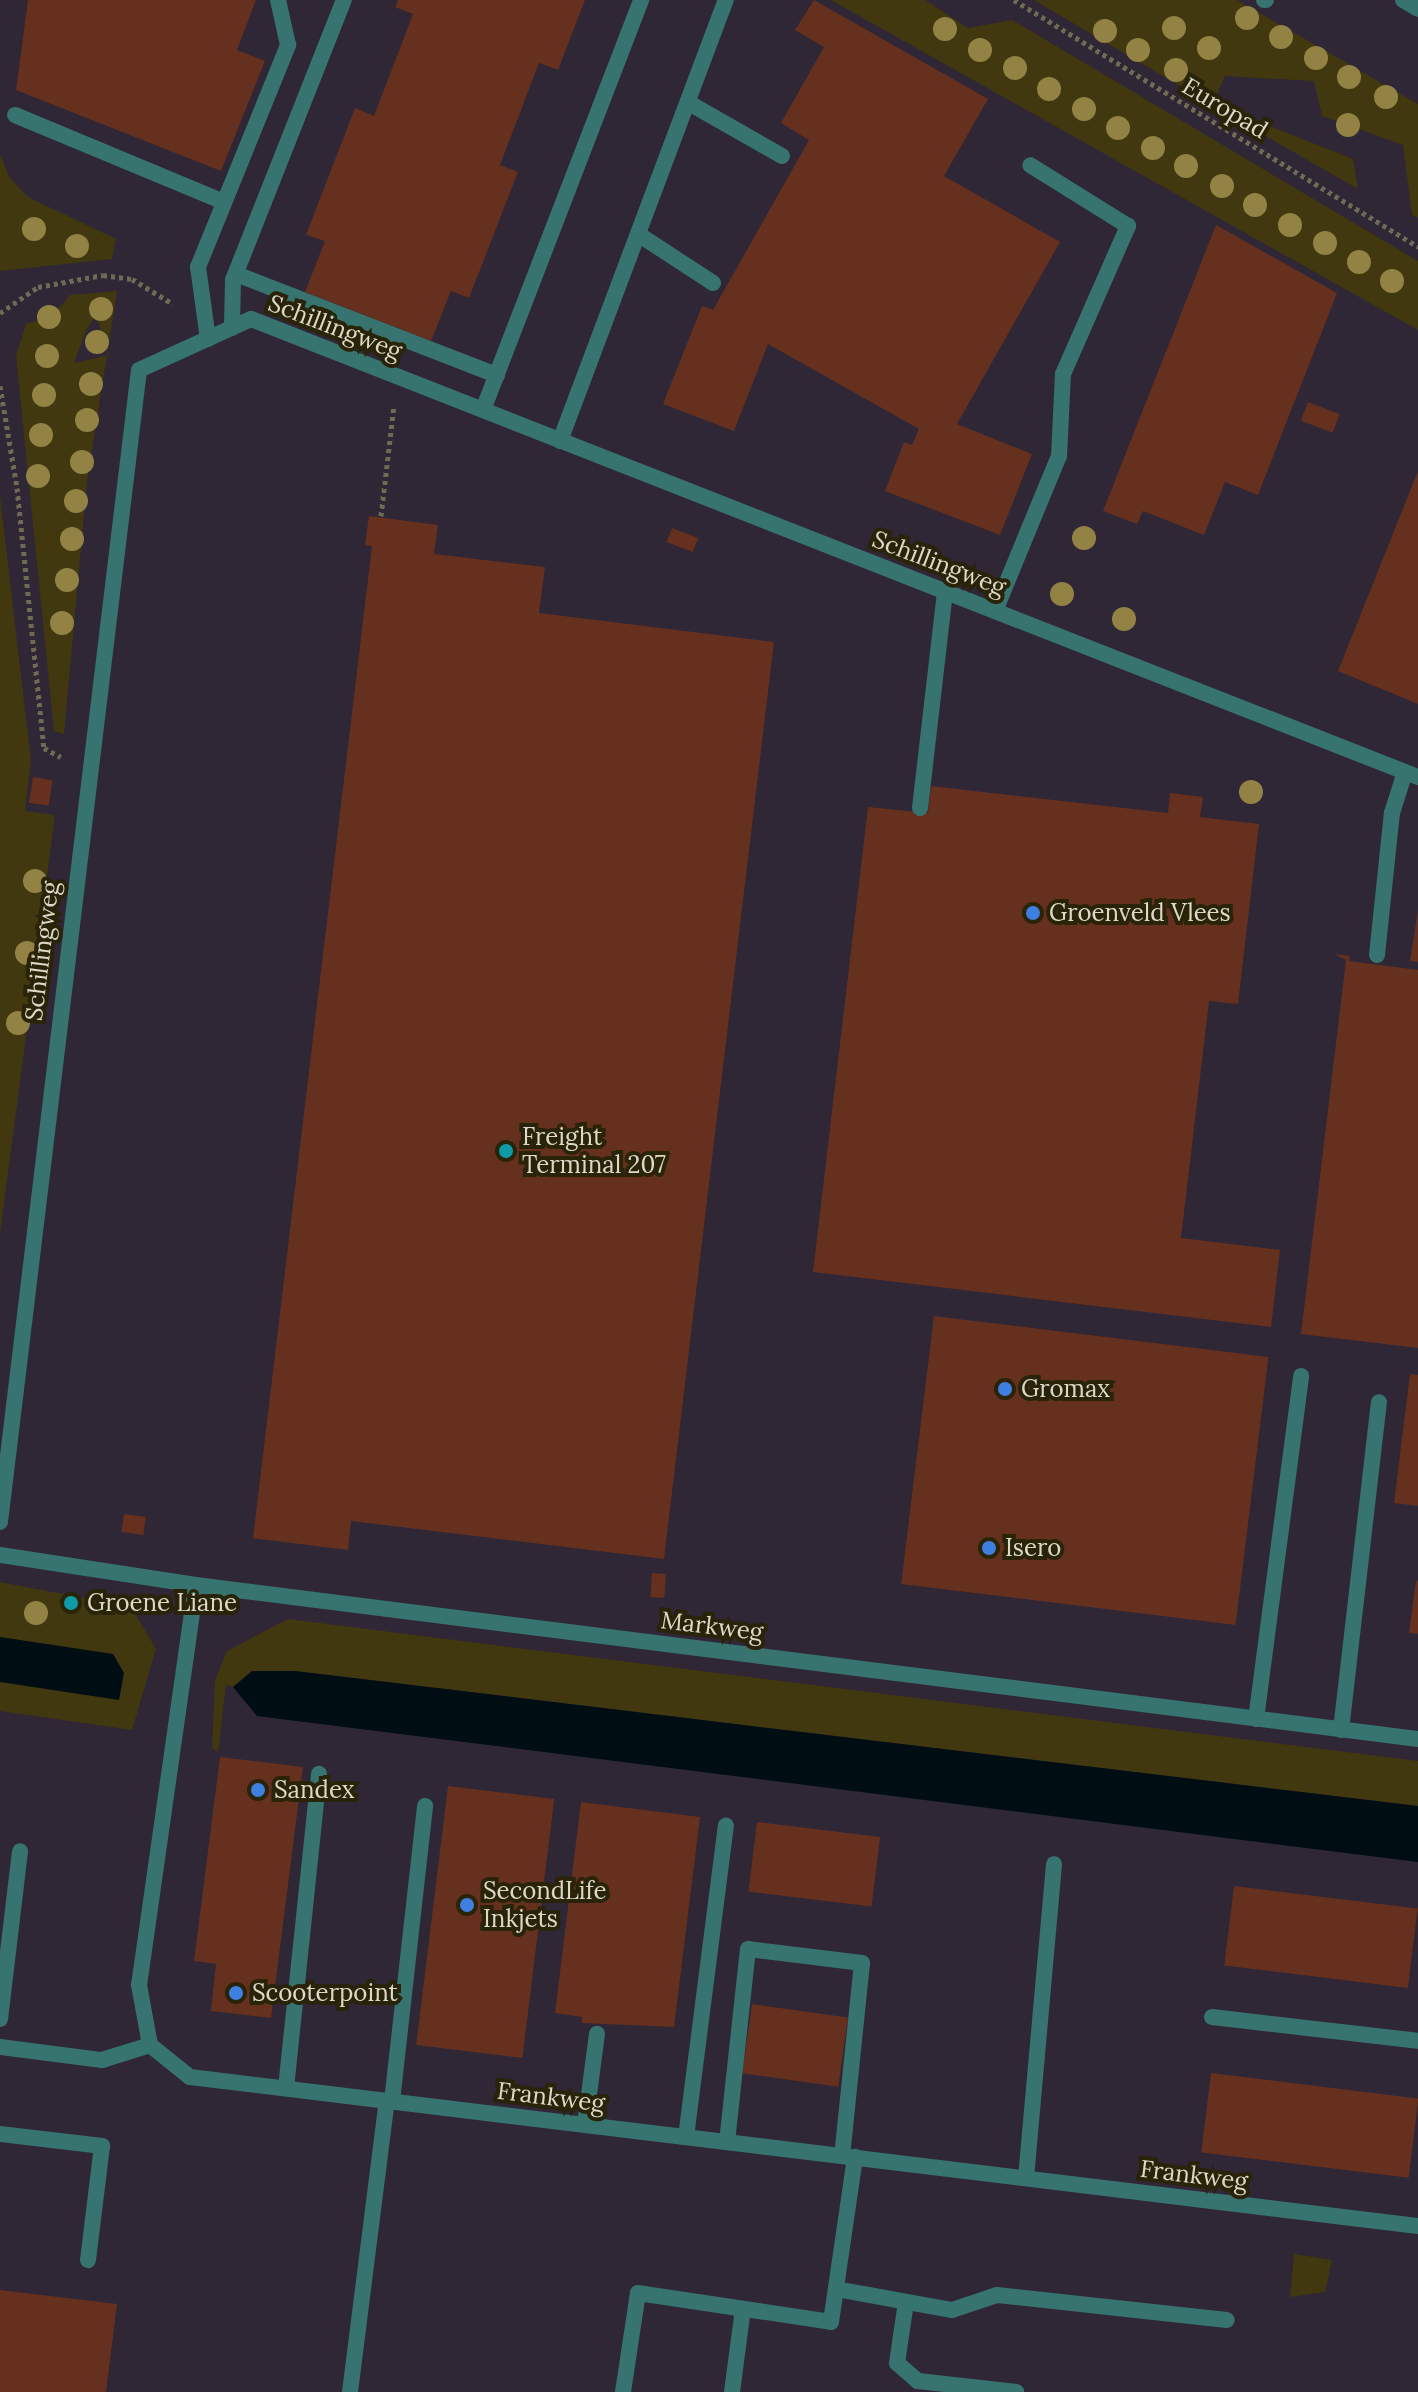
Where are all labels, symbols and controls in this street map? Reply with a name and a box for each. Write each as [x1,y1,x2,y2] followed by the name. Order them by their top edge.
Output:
[1177,71,1273,145] street label: Europad
[264,288,406,366] street label: Schillingweg
[868,524,1010,602] street label: Schillingweg
[19,879,65,1023] street label: Schillingweg
[1049,899,1231,927] place label: Groenveld Vlees
[1024,904,1042,922] marker: Groenveld Vlees
[522,1123,666,1179] place label: Freight Terminal 207
[497,1142,515,1160] marker: Freight Terminal 207
[1021,1375,1110,1403] place label: Gromax
[996,1380,1014,1398] marker: Gromax
[1005,1534,1061,1562] place label: Isero
[980,1539,998,1557] marker: Isero
[87,1589,237,1617] place label: Groene Liane
[62,1594,80,1612] marker: Groene Liane
[659,1605,765,1647] street label: Markweg
[274,1776,355,1804] place label: Sandex
[249,1781,267,1799] marker: Sandex
[483,1877,607,1933] place label: SecondLife Inkjets
[458,1896,476,1914] marker: SecondLife Inkjets
[252,1979,398,2007] place label: Scooterpoint
[227,1984,245,2002] marker: Scooterpoint
[496,2076,606,2118] street label: Frankweg
[1139,2154,1249,2196] street label: Frankweg

